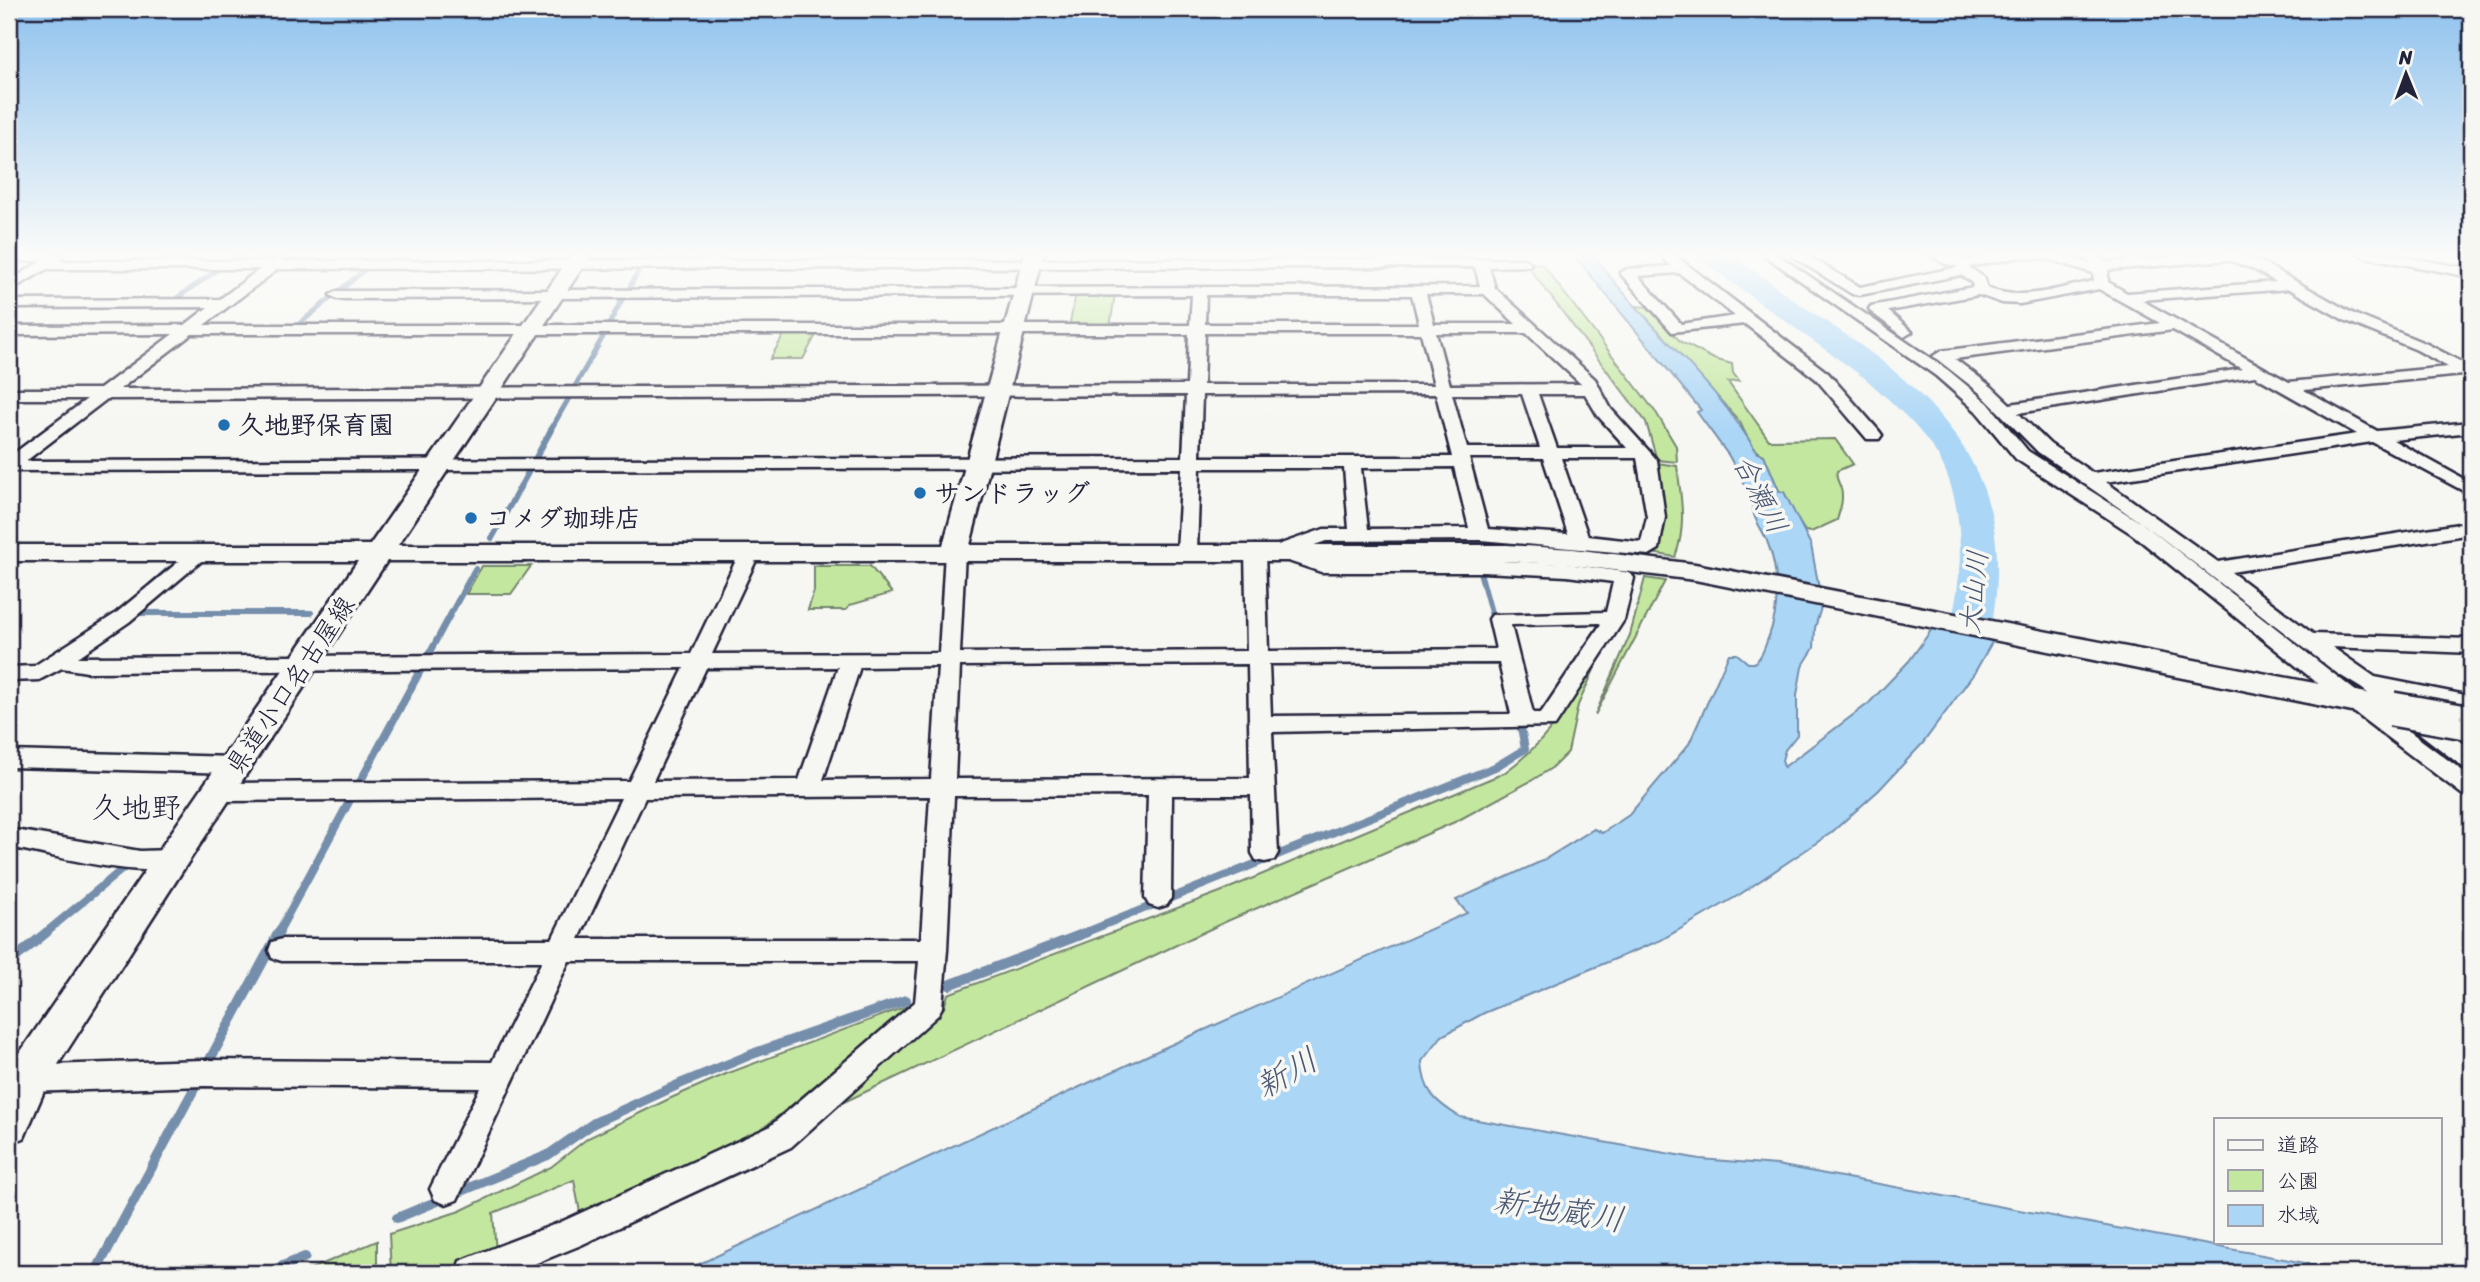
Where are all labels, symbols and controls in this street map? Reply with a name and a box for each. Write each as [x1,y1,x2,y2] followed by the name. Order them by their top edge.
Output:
[2372,38,2442,108] north arrow
[2398,41,2413,74] text: N
[238,402,394,448] place label: 久地野保育園
[216,417,232,433] marker: 久地野保育園
[1720,446,1801,543] water label: 合瀬川
[934,470,1090,516] place label: サンドラッグ
[912,485,928,501] marker: サンドラッグ
[485,495,641,541] place label: コメダ珈琲店
[463,510,479,526] marker: コメダ珈琲店
[1945,548,2002,636] water label: 大山川
[213,586,367,784] street label: 県道小口名古屋線
[91,781,181,835] district label: 久地野
[1243,1031,1330,1114] water label: 新川
[2214,1118,2442,1244] legend
[2277,1126,2319,1164] text: 道路
[2277,1162,2319,1200] text: 公園
[1489,1171,1629,1249] water label: 新地蔵川
[2277,1196,2319,1234] text: 水域

